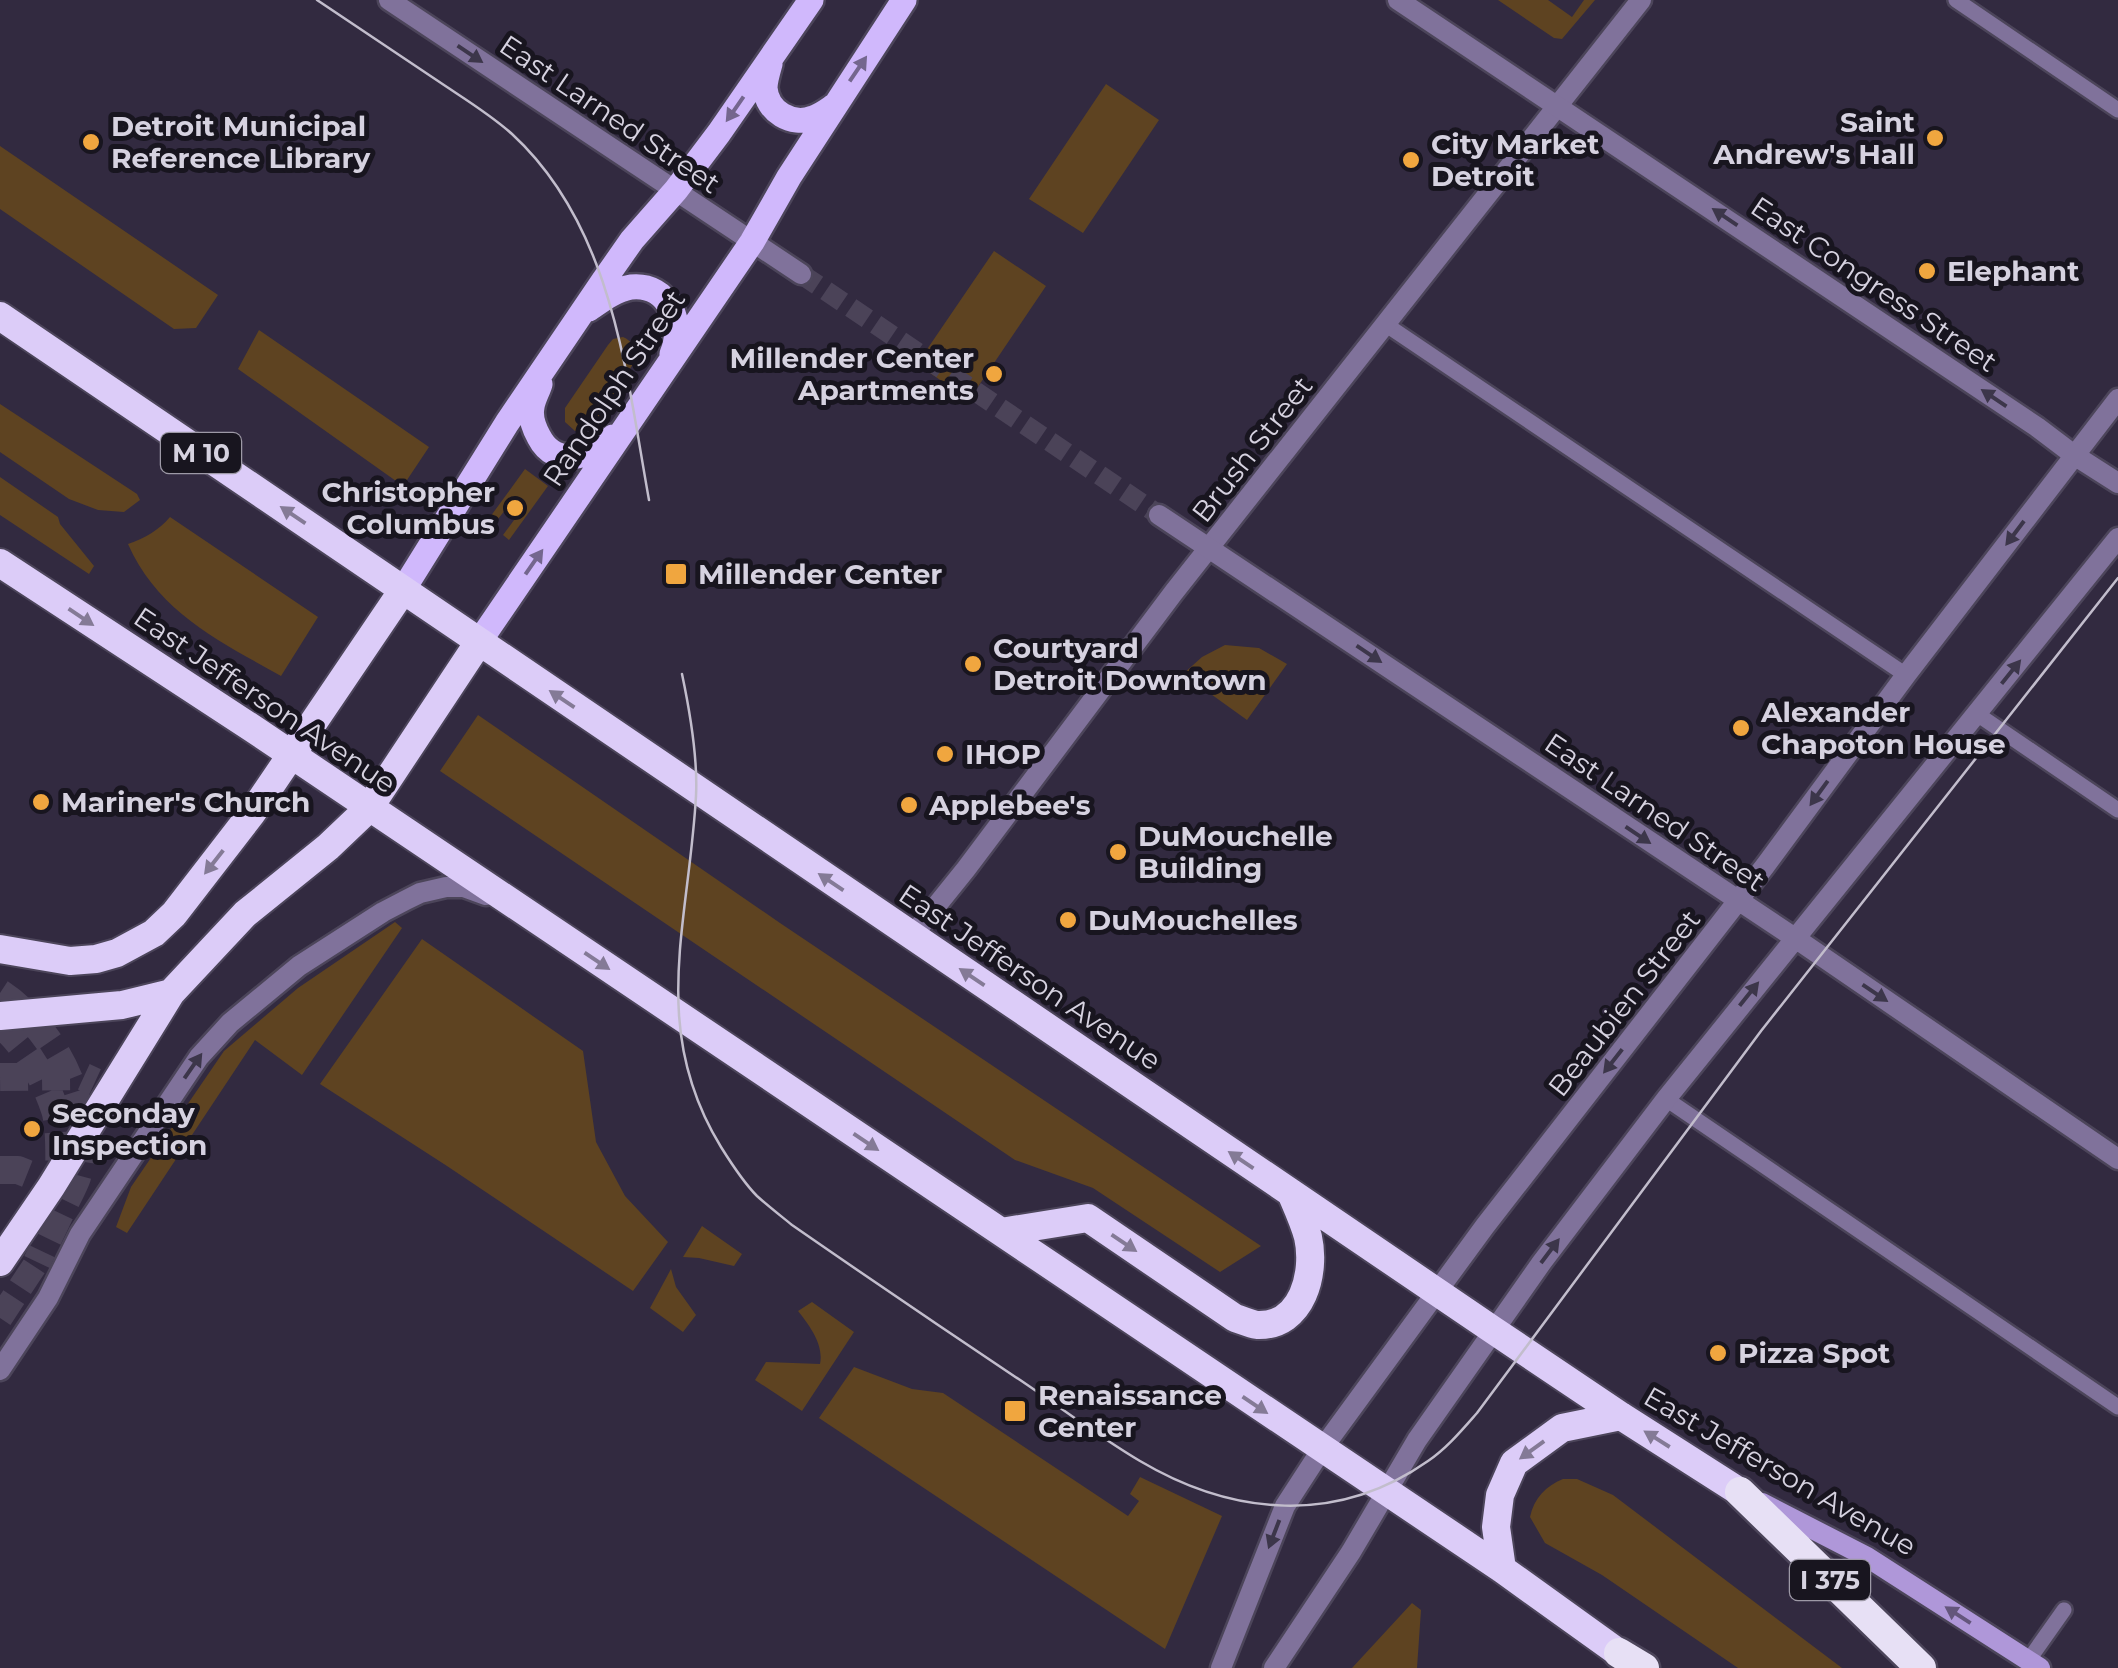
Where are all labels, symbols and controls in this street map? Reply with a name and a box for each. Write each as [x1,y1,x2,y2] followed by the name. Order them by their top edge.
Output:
[493,28,727,200] street label: East Larned Street
[456,44,484,63] one-way arrow
[849,56,867,83] one-way arrow
[726,95,745,122] one-way arrow
[1712,105,1915,171] place label: Saint Andrew's Hall
[111,109,370,175] place label: Detroit Municipal Reference Library
[1431,127,1599,193] place label: City Market Detroit
[1924,127,1946,149] marker: Saint Andrew's Hall
[80,131,102,153] marker: Detroit Municipal Reference Library
[1400,149,1422,171] marker: City Market Detroit
[1745,189,2003,379] street label: East Congress Street
[1711,208,1738,227] one-way arrow
[1947,254,2079,288] place label: Elephant
[1916,260,1938,282] marker: Elephant
[536,283,692,493] street label: Randolph Street
[730,341,974,407] place label: Millender Center Apartments
[983,363,1005,385] marker: Millender Center Apartments
[1185,369,1319,529] street label: Brush Street
[1981,390,2008,408] one-way arrow
[161,433,241,473] road number: M 10
[322,475,495,541] place label: Christopher Columbus
[504,497,526,519] marker: Christopher Columbus
[280,507,307,525] one-way arrow
[2005,520,2025,546] one-way arrow
[524,549,543,575] one-way arrow
[698,557,942,591] place label: Millender Center
[663,561,689,587] marker: Millender Center
[128,600,402,800] street label: East Jefferson Avenue
[68,607,95,625] one-way arrow
[993,631,1267,697] place label: Courtyard Detroit Downtown
[1355,644,1382,662] one-way arrow
[962,653,984,675] marker: Courtyard Detroit Downtown
[2000,659,2021,685] one-way arrow
[549,690,576,709] one-way arrow
[1760,695,2006,761] place label: Alexander Chapoton House
[1730,717,1752,739] marker: Alexander Chapoton House
[1538,726,1772,898] street label: East Larned Street
[965,737,1041,771] place label: IHOP
[934,743,956,765] marker: IHOP
[1810,779,1830,806] one-way arrow
[61,785,310,819] place label: Mariner's Church
[928,788,1091,822] place label: Applebee's
[30,791,52,813] marker: Mariner's Church
[898,794,920,816] marker: Applebee's
[1138,819,1333,885] place label: DuMouchelle Building
[1625,825,1652,844] one-way arrow
[1107,841,1129,863] marker: DuMouchelle Building
[204,849,225,875] one-way arrow
[818,873,845,891] one-way arrow
[893,877,1167,1077] street label: East Jefferson Avenue
[1088,903,1298,937] place label: DuMouchelles
[1541,903,1707,1103] street label: Beaubien Street
[1057,909,1079,931] marker: DuMouchelles
[583,951,610,970] one-way arrow
[959,968,986,987] one-way arrow
[1738,981,1759,1007] one-way arrow
[1862,983,1889,1002] one-way arrow
[1604,1048,1624,1074] one-way arrow
[183,1053,203,1080] one-way arrow
[52,1096,207,1162] place label: Seconday Inspection
[21,1118,43,1140] marker: Seconday Inspection
[853,1132,880,1151] one-way arrow
[1228,1151,1255,1169] one-way arrow
[1111,1233,1138,1252] one-way arrow
[1540,1238,1560,1264] one-way arrow
[1738,1336,1890,1370] place label: Pizza Spot
[1707,1342,1729,1364] marker: Pizza Spot
[1038,1378,1222,1444] place label: Renaissance Center
[1638,1379,1922,1563] street label: East Jefferson Avenue
[1242,1395,1269,1414] one-way arrow
[1002,1398,1028,1424] marker: Renaissance Center
[1644,1431,1671,1449] one-way arrow
[1519,1440,1545,1459] one-way arrow
[1266,1519,1282,1549] one-way arrow
[1790,1560,1870,1600] road number: I 375
[1944,1607,1971,1625] one-way arrow

